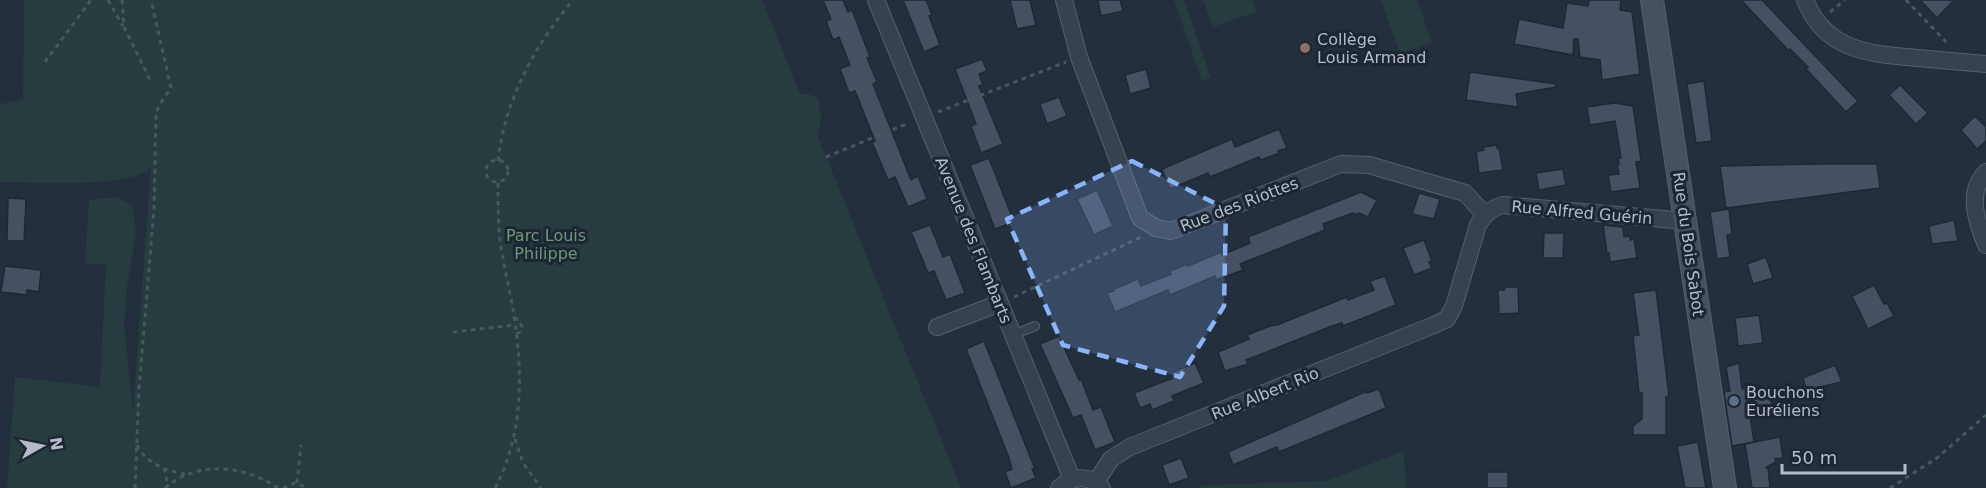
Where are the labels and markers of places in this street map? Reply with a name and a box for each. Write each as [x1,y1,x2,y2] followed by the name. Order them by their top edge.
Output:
[1317,30,1426,67] place label: Collège Louis Armand
[1298,41,1312,55] marker: Collège Louis Armand
[1746,383,1824,420] place label: Bouchons Euréliens
[1727,394,1741,408] marker: Bouchons Euréliens

